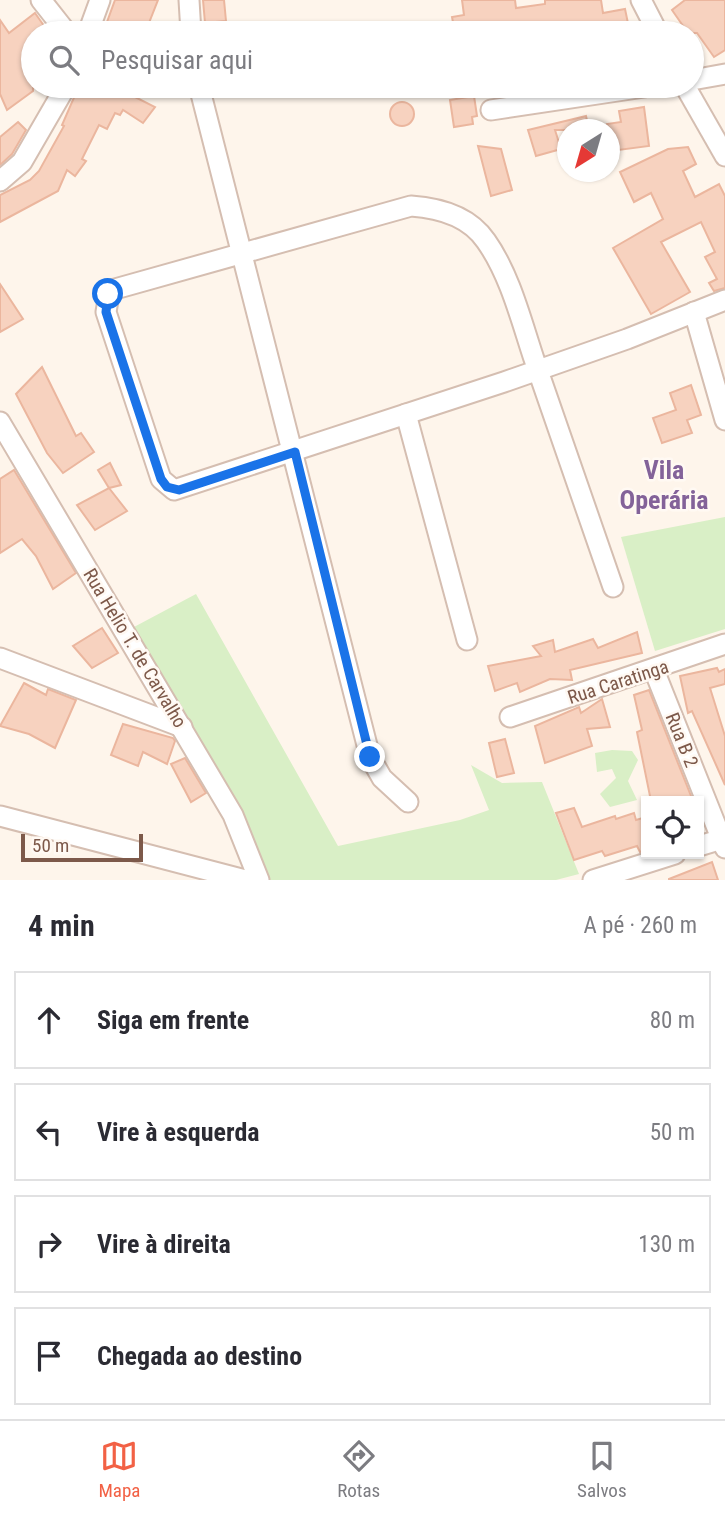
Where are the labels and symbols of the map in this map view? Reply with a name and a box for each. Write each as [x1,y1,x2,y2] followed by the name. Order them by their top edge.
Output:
[557,119,620,182] north arrow
[92,278,123,309] route start
[620,455,708,515] district label: Vila Operária
[78,564,192,732] street label: Rua Helio T. de Carvalho
[565,655,671,709] street label: Rua Caratinga
[661,709,703,771] street label: Rua B 2
[354,741,385,772] route end
[21,831,144,863] scale bar

